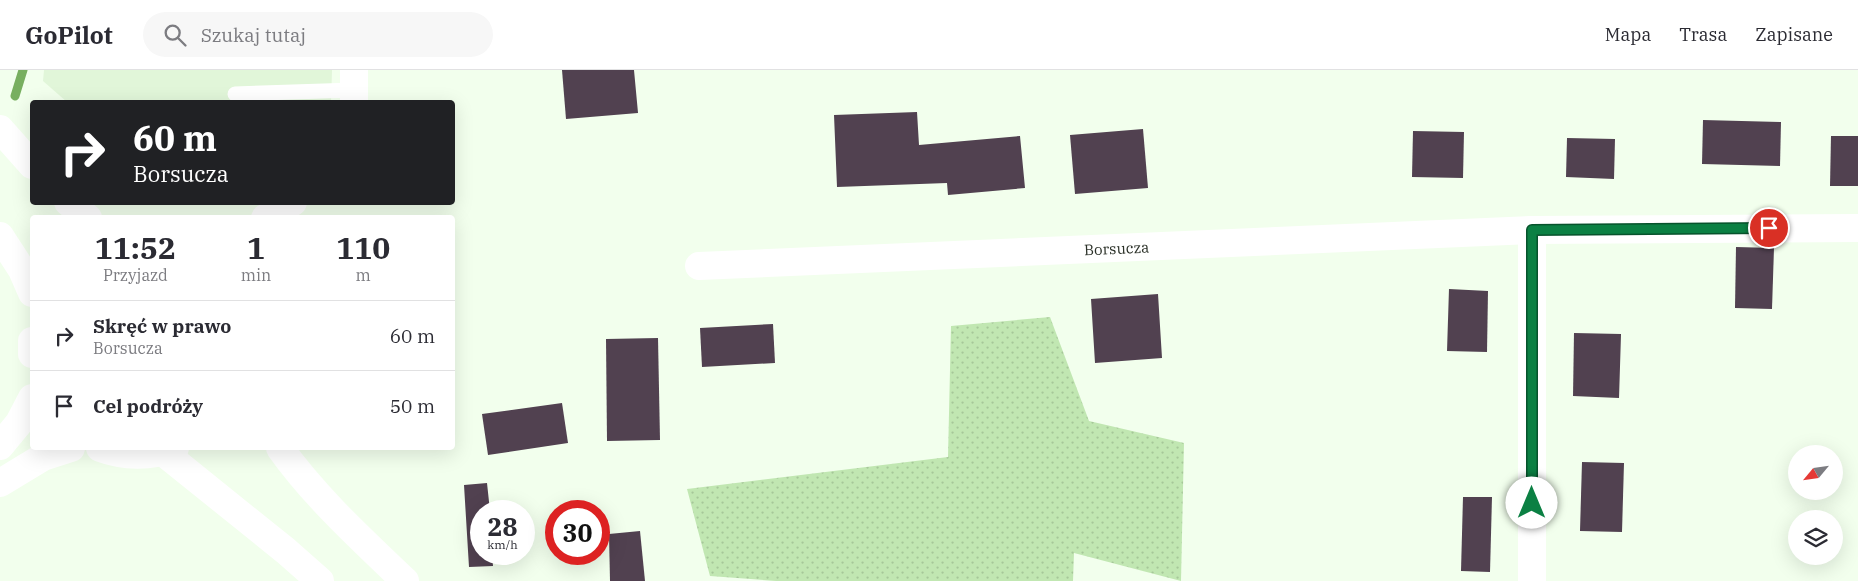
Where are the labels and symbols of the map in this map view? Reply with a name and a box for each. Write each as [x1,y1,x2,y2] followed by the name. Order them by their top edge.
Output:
[1748,207,1790,249] pin
[1084,237,1150,259] street label: Borsucza
[1788,445,1842,500] north arrow
[1505,476,1557,528] position arrow
[545,500,610,565] speed limit sign: 30

